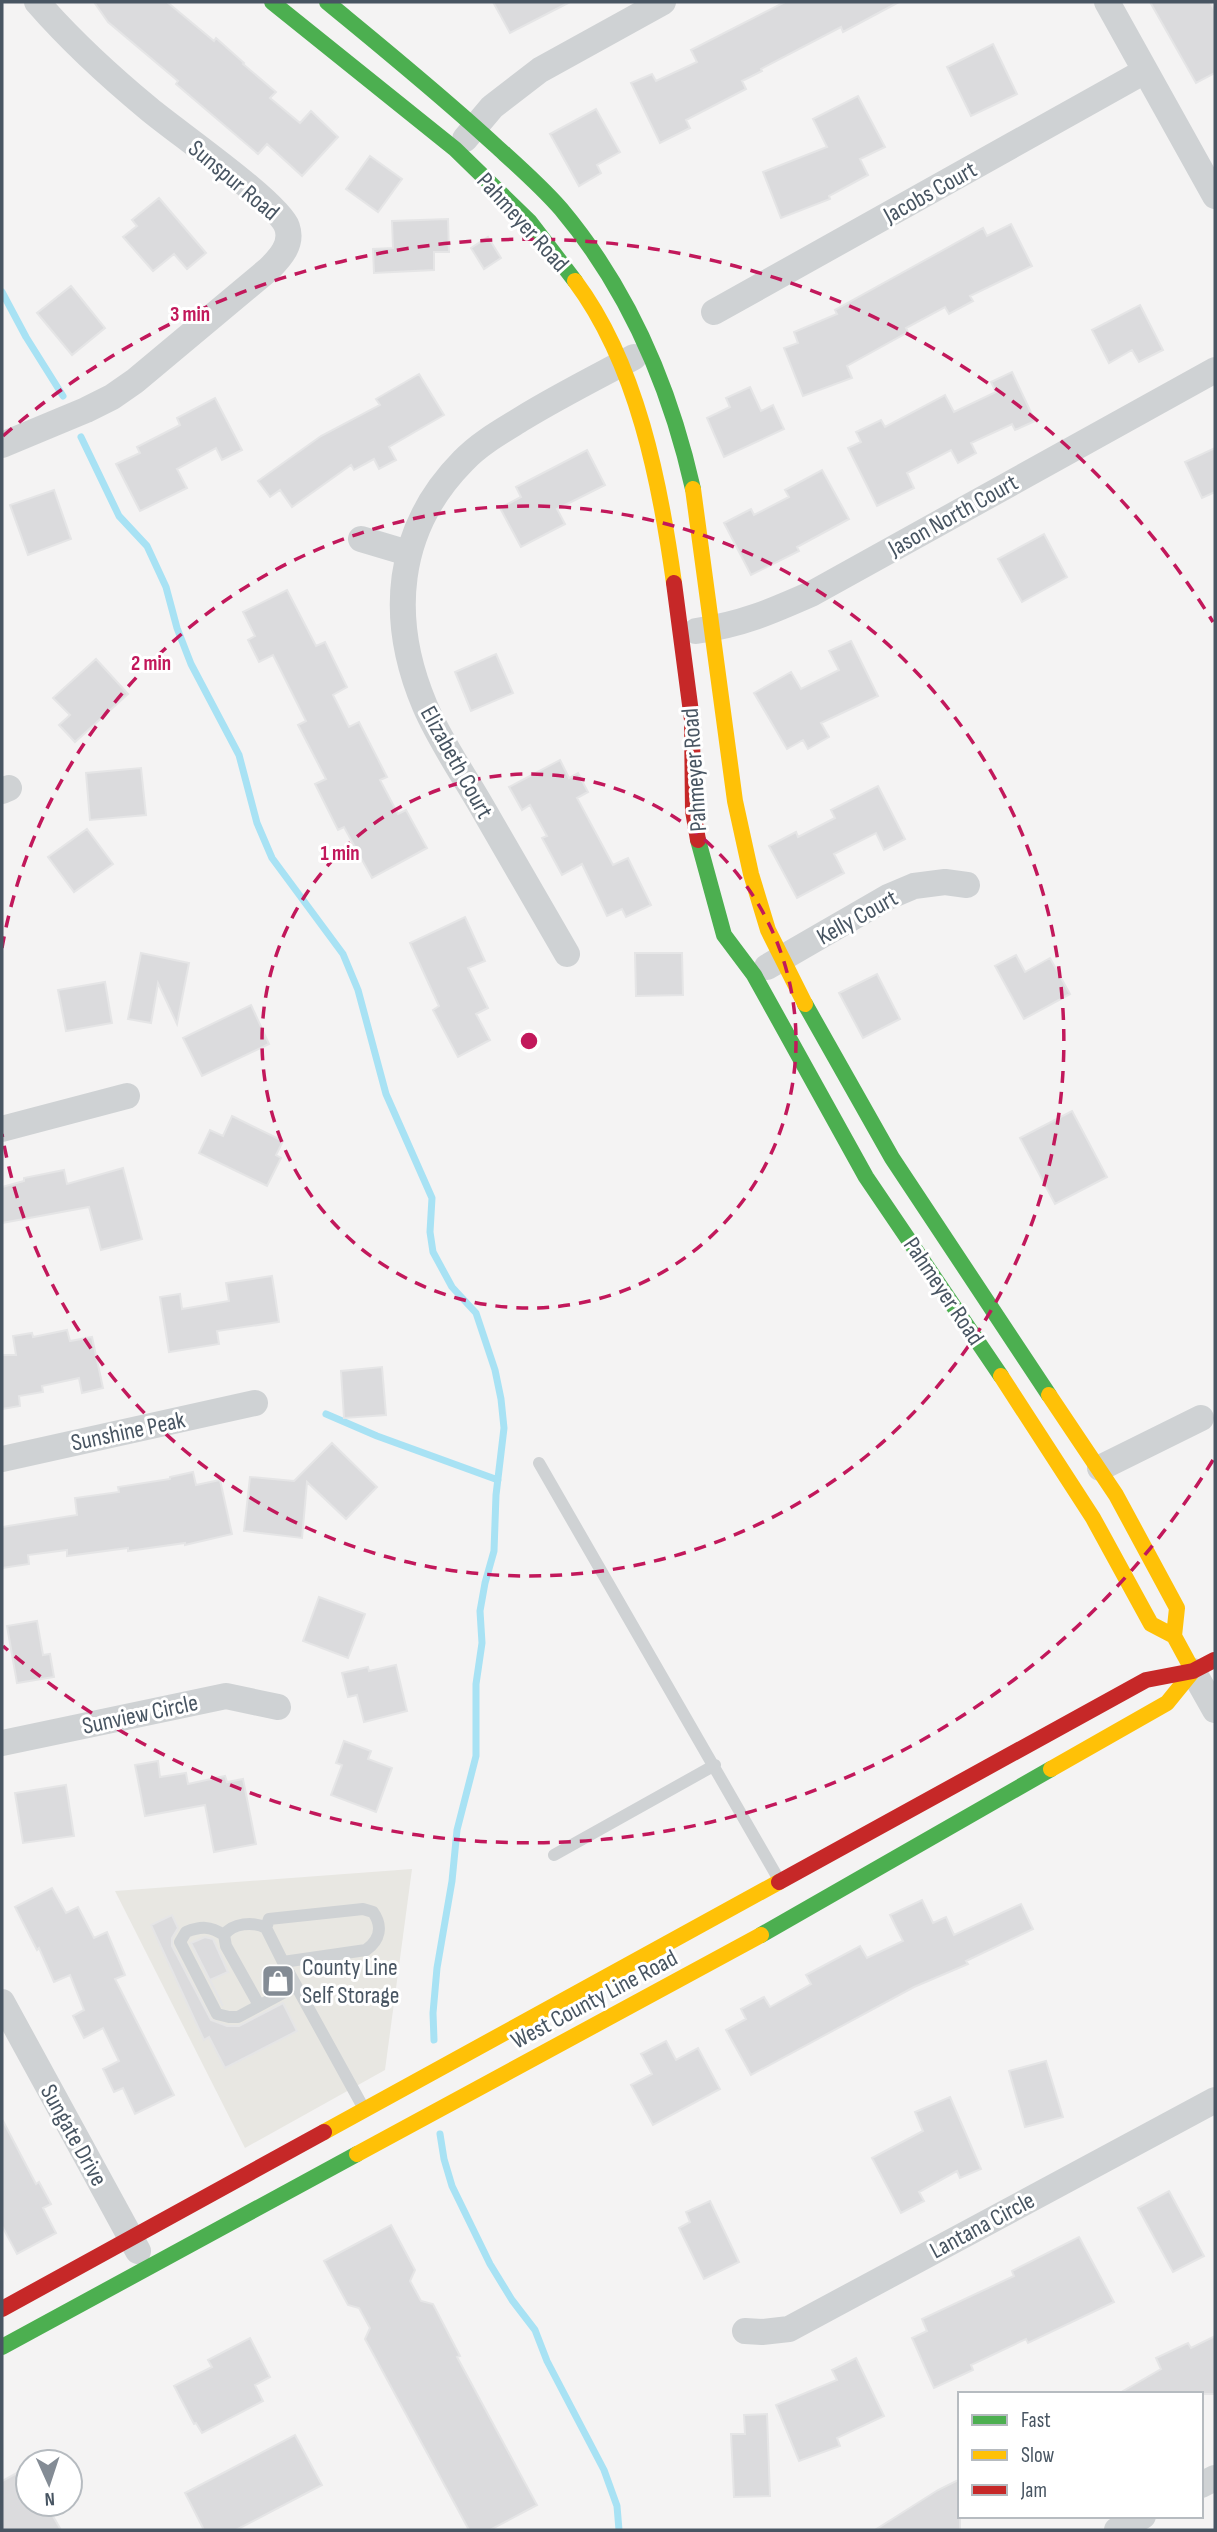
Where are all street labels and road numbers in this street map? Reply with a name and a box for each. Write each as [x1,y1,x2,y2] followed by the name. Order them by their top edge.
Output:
[182,134,285,227] street label: Sunspur Road
[878,155,982,230] street label: Jacobs Court
[470,167,575,278] street label: Pahmeyer Road
[883,468,1023,563] street label: Jason North Court
[414,701,499,824] street label: Elizabeth Court
[676,707,713,833] street label: Pahmeyer Road
[812,883,903,951] street label: Kelly Court
[897,1232,990,1351] street label: Pahmeyer Road
[68,1405,188,1458] street label: Sunshine Peak
[80,1688,201,1741] street label: Sunview Circle
[506,1943,682,2055] street label: West County Line Road
[34,2079,113,2191] street label: Sungate Drive
[925,2186,1040,2265] street label: Lantana Circle

